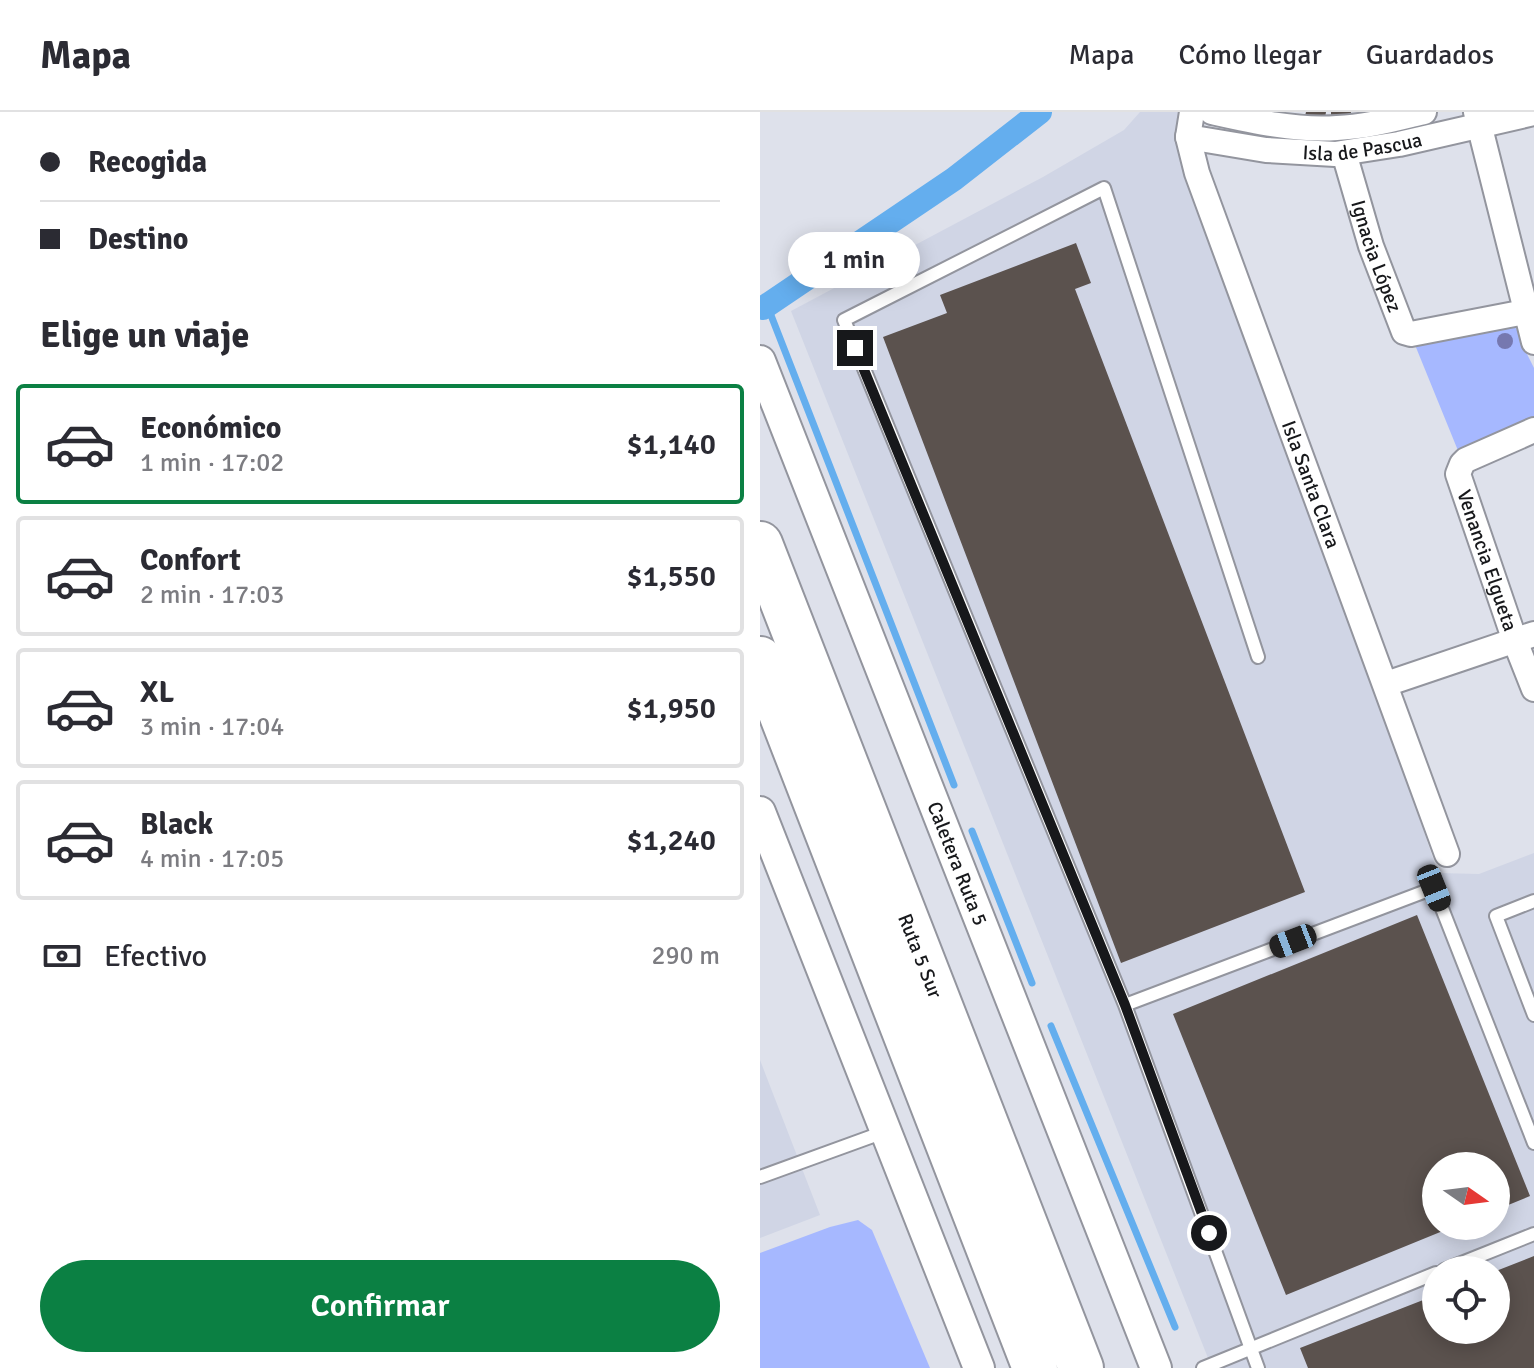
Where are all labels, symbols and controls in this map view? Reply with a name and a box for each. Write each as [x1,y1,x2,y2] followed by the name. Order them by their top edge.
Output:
[40,32,131,79] text: Mapa
[1069,38,1134,72] text: Mapa
[1178,38,1322,72] text: Cómo llegar
[1366,38,1494,72] text: Guardados
[1302,127,1425,167] street label: Isla de Pascua
[88,144,207,181] text: Recogida
[1345,197,1407,316] street label: Ignacia López
[88,221,189,258] text: Destino
[789,232,921,288] callout: 1 min
[823,244,885,276] text: 1 min
[40,313,249,358] text: Elige un viaje
[837,330,873,366] route end
[44,408,116,480] icon: car
[140,410,282,447] text: Económico
[1276,417,1346,552] street label: Isla Santa Clara
[627,426,716,463] text: $1,140
[140,447,284,479] text: 1 min · 17:02
[1451,487,1523,634] street label: Venancia Elgueta
[44,540,116,612] icon: car
[140,542,241,579] text: Confort
[627,558,716,595] text: $1,550
[140,579,284,611] text: 2 min · 17:03
[44,672,116,744] icon: car
[140,674,174,711] text: XL
[627,690,716,727] text: $1,950
[140,711,284,743] text: 3 min · 17:04
[922,798,993,929] street label: Caletera Ruta 5
[44,804,116,876] icon: car
[140,806,213,843] text: Black
[627,822,716,859] text: $1,240
[140,843,284,875] text: 4 min · 17:05
[1414,861,1454,915] car
[892,910,948,1003] street label: Ruta 5 Sur
[1266,921,1320,961] car
[40,934,84,978] icon: cash
[104,938,207,975] text: Efectivo
[651,940,720,972] text: 290 m
[1422,1152,1510,1240] north arrow
[1422,1152,1510,1344] map controls
[1191,1215,1227,1251] route start
[1422,1256,1510,1344] button: locate
[40,1260,720,1352] button: Confirmar

